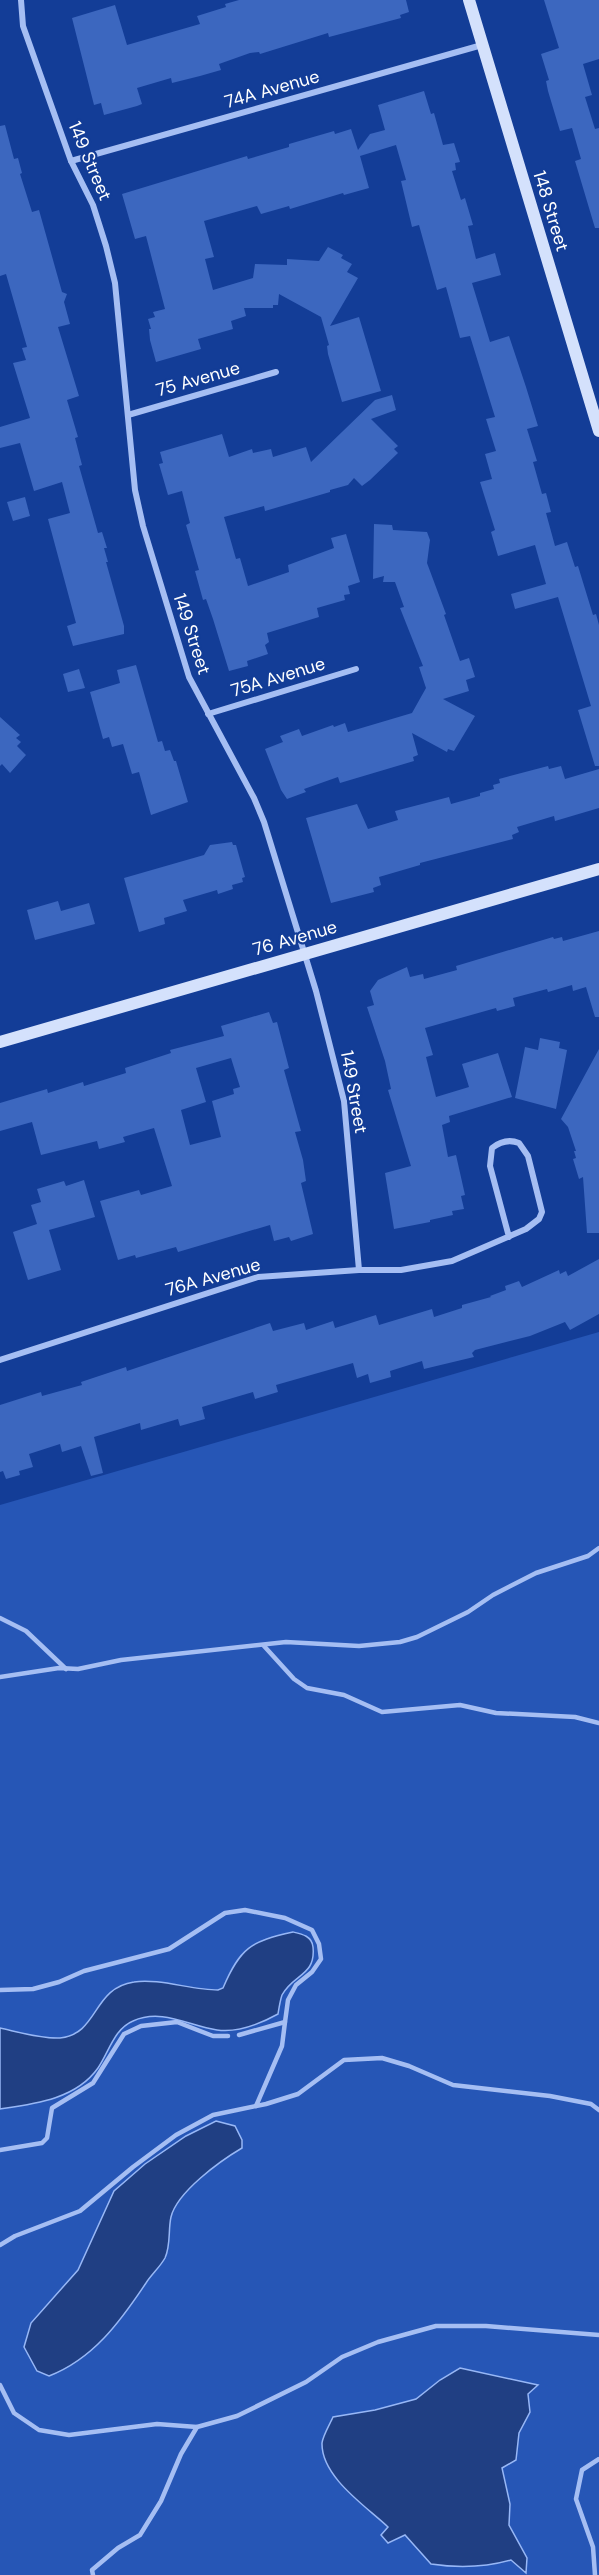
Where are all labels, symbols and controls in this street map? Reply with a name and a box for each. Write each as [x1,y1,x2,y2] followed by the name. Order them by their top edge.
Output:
[222,64,322,114] street label: 74A Avenue
[63,118,117,204] street label: 149 Street
[527,168,575,254] street label: 148 Street
[153,356,243,402] street label: 75 Avenue
[168,591,216,677] street label: 149 Street
[228,651,328,703] street label: 75A Avenue
[250,915,340,961] street label: 76 Avenue
[335,1049,373,1135] street label: 149 Street
[163,1252,263,1302] street label: 76A Avenue

